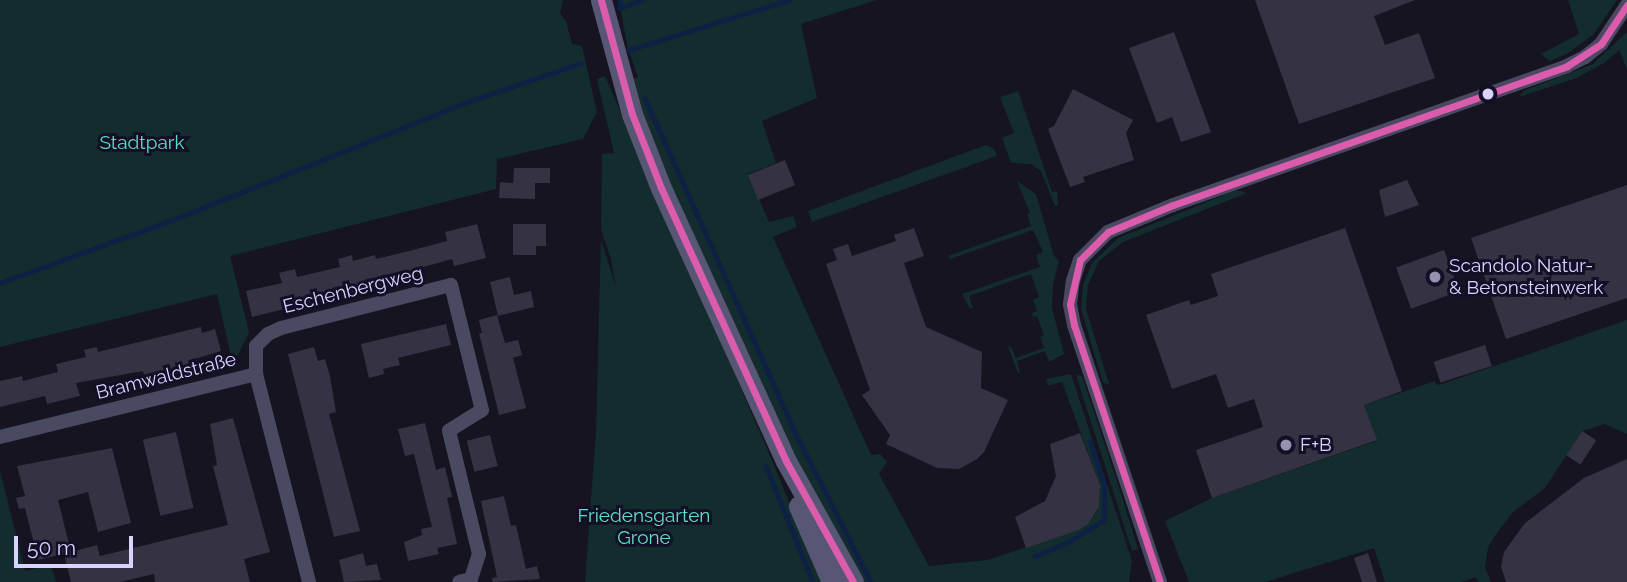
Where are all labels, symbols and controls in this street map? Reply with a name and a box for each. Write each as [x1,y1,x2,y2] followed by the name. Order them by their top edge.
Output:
[1481,87,1495,101] unlabelled marker
[99,132,185,154] park label: Stadtpark
[1449,255,1603,299] place label: Scandolo Natur- & Betonsteinwerk
[281,262,425,318] street label: Eschenbergweg
[1427,269,1443,285] marker: Scandolo Natur- & Betonsteinwerk
[94,348,238,404] street label: Bramwaldstraße
[1300,434,1332,456] place label: F+B
[1278,437,1294,453] marker: F+B
[578,505,710,549] park label: Friedensgarten Grone
[18,522,136,566] scale bar
[27,535,76,560] text: 50 m

